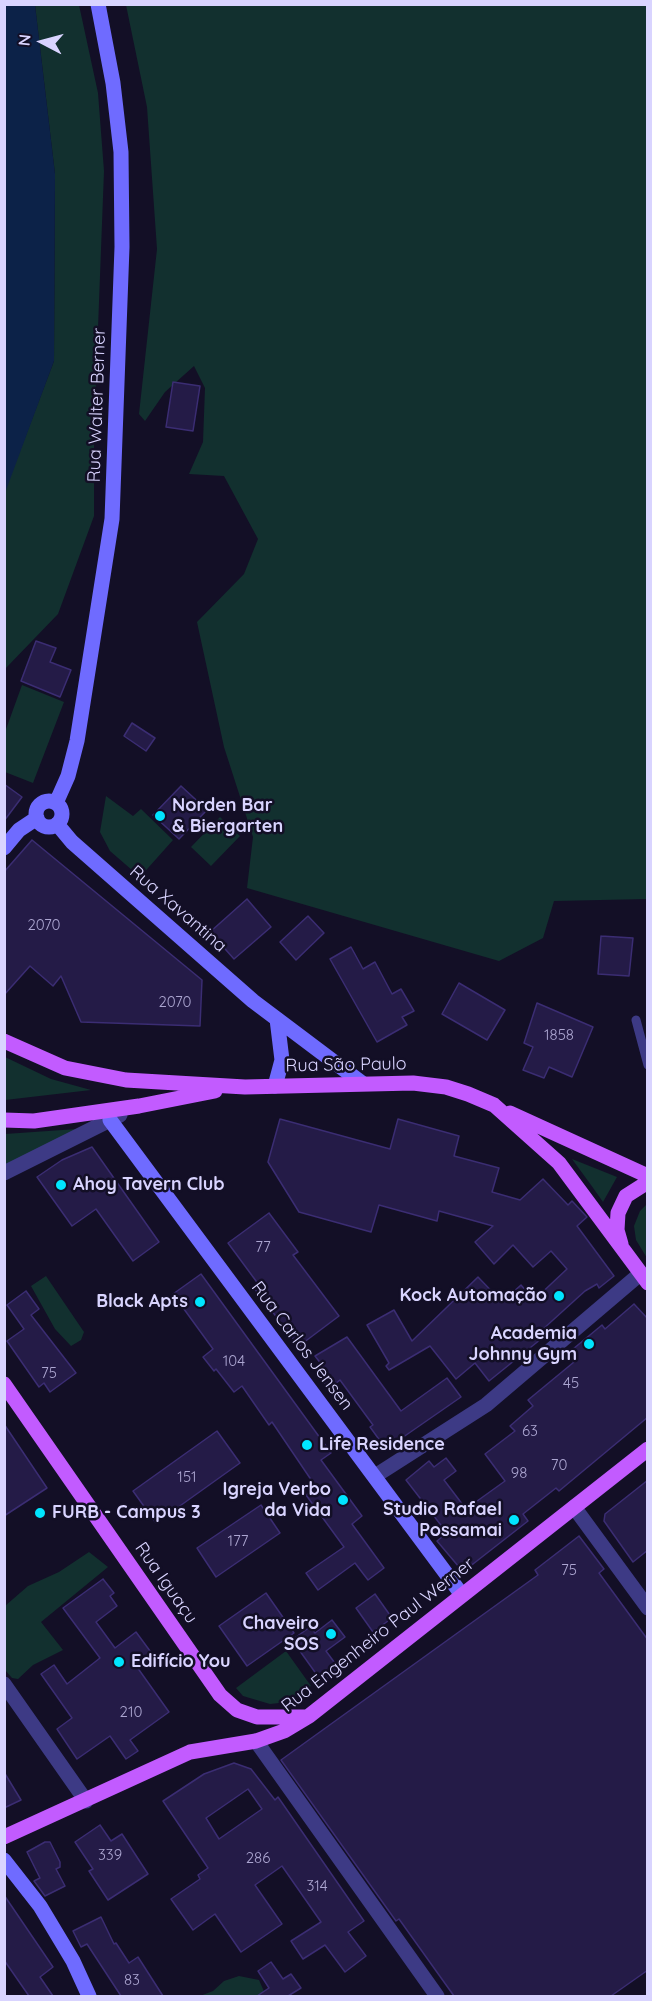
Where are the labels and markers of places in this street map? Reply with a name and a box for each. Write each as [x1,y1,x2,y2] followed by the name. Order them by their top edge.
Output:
[172,795,283,838] place label: Norden Bar & Biergarten
[153,809,167,823] marker: Norden Bar & Biergarten
[73,1174,225,1196] place label: Ahoy Tavern Club
[54,1178,68,1192] marker: Ahoy Tavern Club
[400,1285,547,1307] place label: Kock Automação
[552,1289,566,1303] marker: Kock Automação
[96,1291,188,1313] place label: Black Apts
[193,1295,207,1309] marker: Black Apts
[469,1323,577,1366] place label: Academia Johnny Gym
[582,1337,596,1351] marker: Academia Johnny Gym
[319,1434,445,1456] place label: Life Residence
[300,1438,314,1452] marker: Life Residence
[222,1479,331,1522] place label: Igreja Verbo da Vida
[336,1493,350,1507] marker: Igreja Verbo da Vida
[383,1499,502,1541] place label: Studio Rafael Possamai
[52,1502,201,1524] place label: FURB - Campus 3
[33,1506,47,1520] marker: FURB - Campus 3
[507,1513,521,1527] marker: Studio Rafael Possamai
[243,1613,319,1656] place label: Chaveiro SOS
[324,1627,338,1641] marker: Chaveiro SOS
[131,1651,231,1673] place label: Edifício You
[112,1655,126,1669] marker: Edifício You

